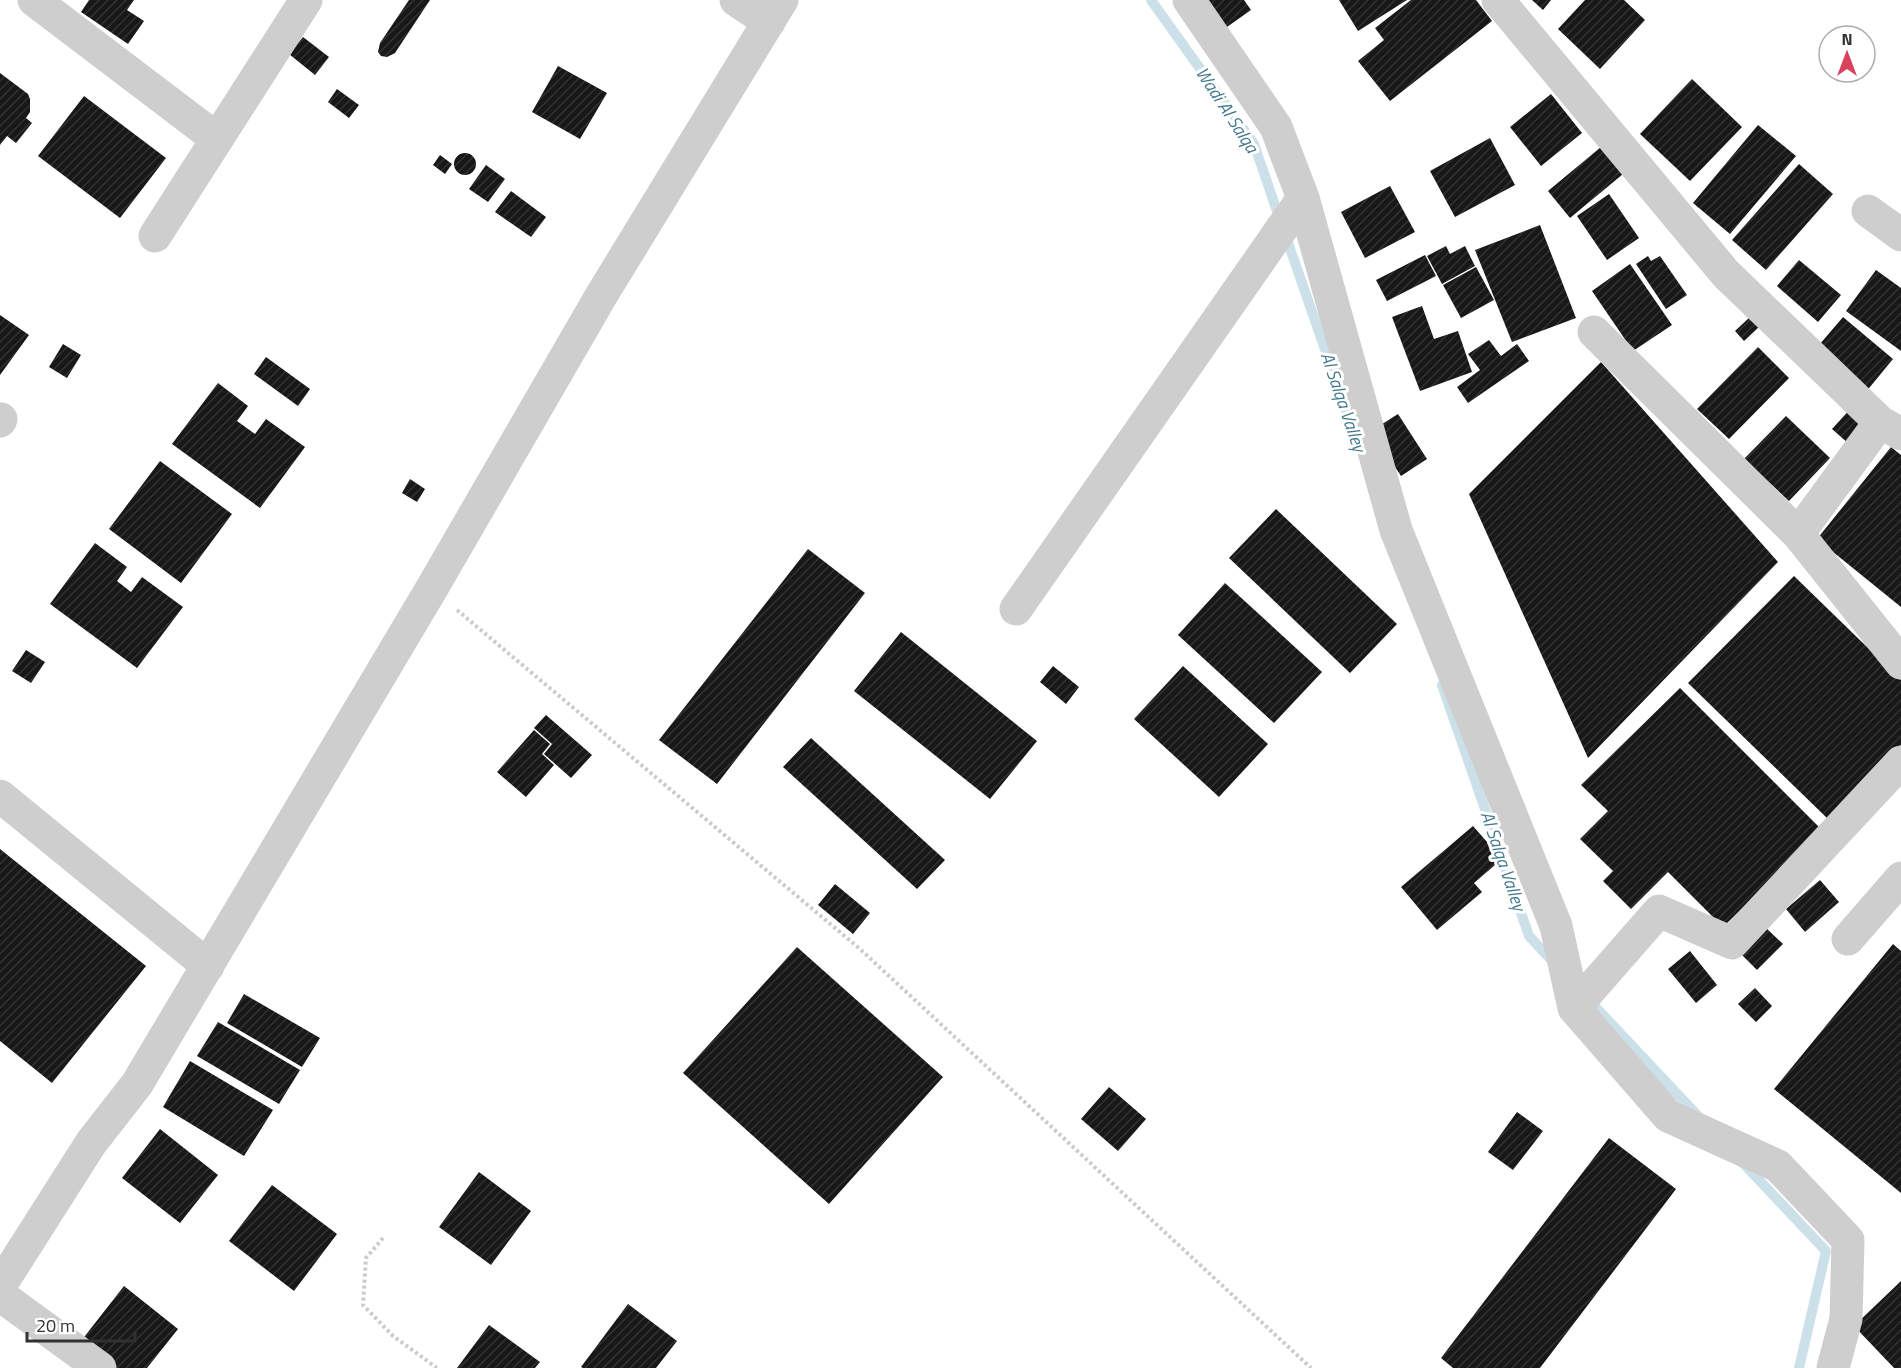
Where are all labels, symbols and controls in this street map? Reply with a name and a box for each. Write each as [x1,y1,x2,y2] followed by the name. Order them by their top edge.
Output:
[1817,24,1877,84] north arrow
[1841,27,1853,51] text: N
[1189,61,1266,159] water label: Wadi Al Salqa
[1314,348,1374,457] water label: Al Salqa Valley
[1474,807,1534,916] water label: Al Salqa Valley
[27,1305,135,1343] scale bar
[36,1312,75,1339] text: 20 m

